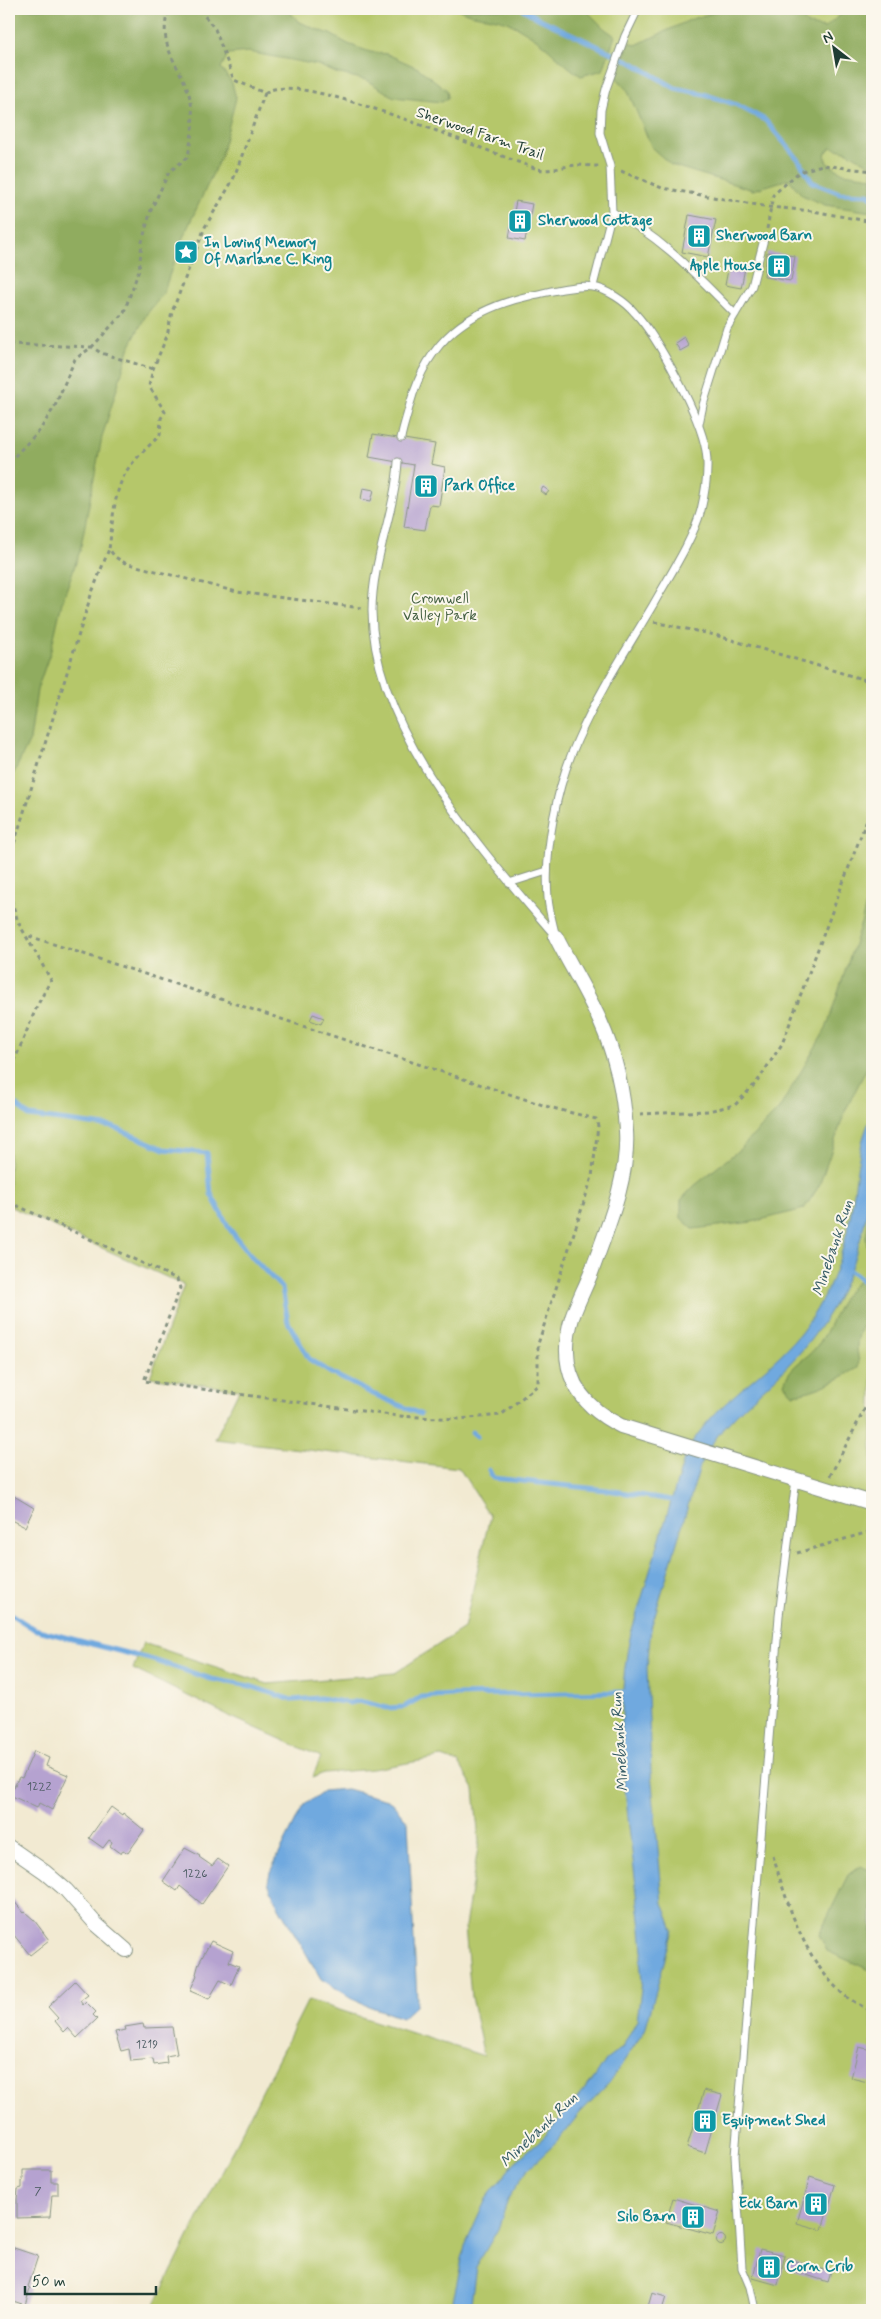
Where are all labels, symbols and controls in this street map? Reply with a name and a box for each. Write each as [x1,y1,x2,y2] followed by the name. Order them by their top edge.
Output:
[808,22,858,72] north arrow
[819,28,836,48] text: N
[413,103,547,165] street label: Sherwood Farm Trail
[507,208,533,234] building icon: Sherwood Cottage
[538,211,653,232] place label: Sherwood Cottage
[686,223,712,249] building icon: Sherwood Barn
[716,226,812,246] place label: Sherwood Barn
[204,233,332,272] place label: In Loving Memory Of Marlane C. King
[173,239,199,265] place icon: In Loving Memory Of Marlane C. King
[766,253,792,279] building icon: Apple House
[690,256,763,277] place label: Apple House
[413,473,439,499] building icon: Park Office
[444,475,516,496] place label: Park Office
[403,589,477,626] park label: Cromwell Valley Park
[808,1197,858,1299] water label: Minebank Run
[606,1691,634,1793] water label: Minebank Run
[27,1779,51,1795] house number: 1222
[183,1866,208,1882] house number: 1226
[136,2037,158,2053] house number: 1219
[496,2088,582,2172] water label: Minebank Run
[692,2108,718,2134] building icon: Equipment Shed
[722,2111,826,2131] place label: Equipment Shed
[34,2184,42,2200] house number: 7
[803,2191,829,2217] building icon: Eck Barn
[739,2194,798,2214] place label: Eck Barn
[680,2204,706,2230] building icon: Silo Barn
[617,2207,676,2227] place label: Silo Barn
[756,2254,782,2280] building icon: Corn Crib
[786,2257,853,2277] place label: Corn Crib
[25,2264,156,2296] scale bar
[32,2272,66,2292] text: 50 m

